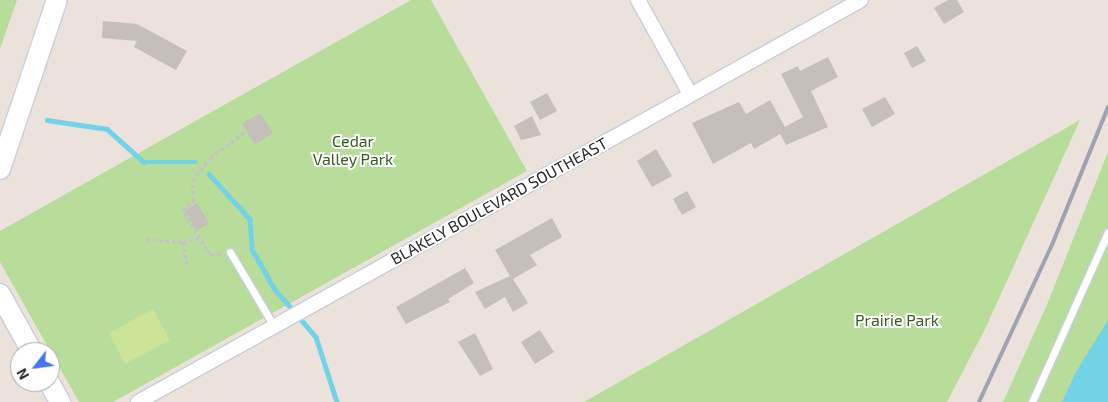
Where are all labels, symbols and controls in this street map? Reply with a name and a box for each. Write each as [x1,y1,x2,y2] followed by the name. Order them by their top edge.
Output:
[313,131,393,169] park label: Cedar Valley Park
[387,133,611,269] street label: BLAKELY BOULEVARD SOUTHEAST
[855,310,939,330] park label: Prairie Park
[10,342,60,392] north arrow
[13,366,32,383] text: N

